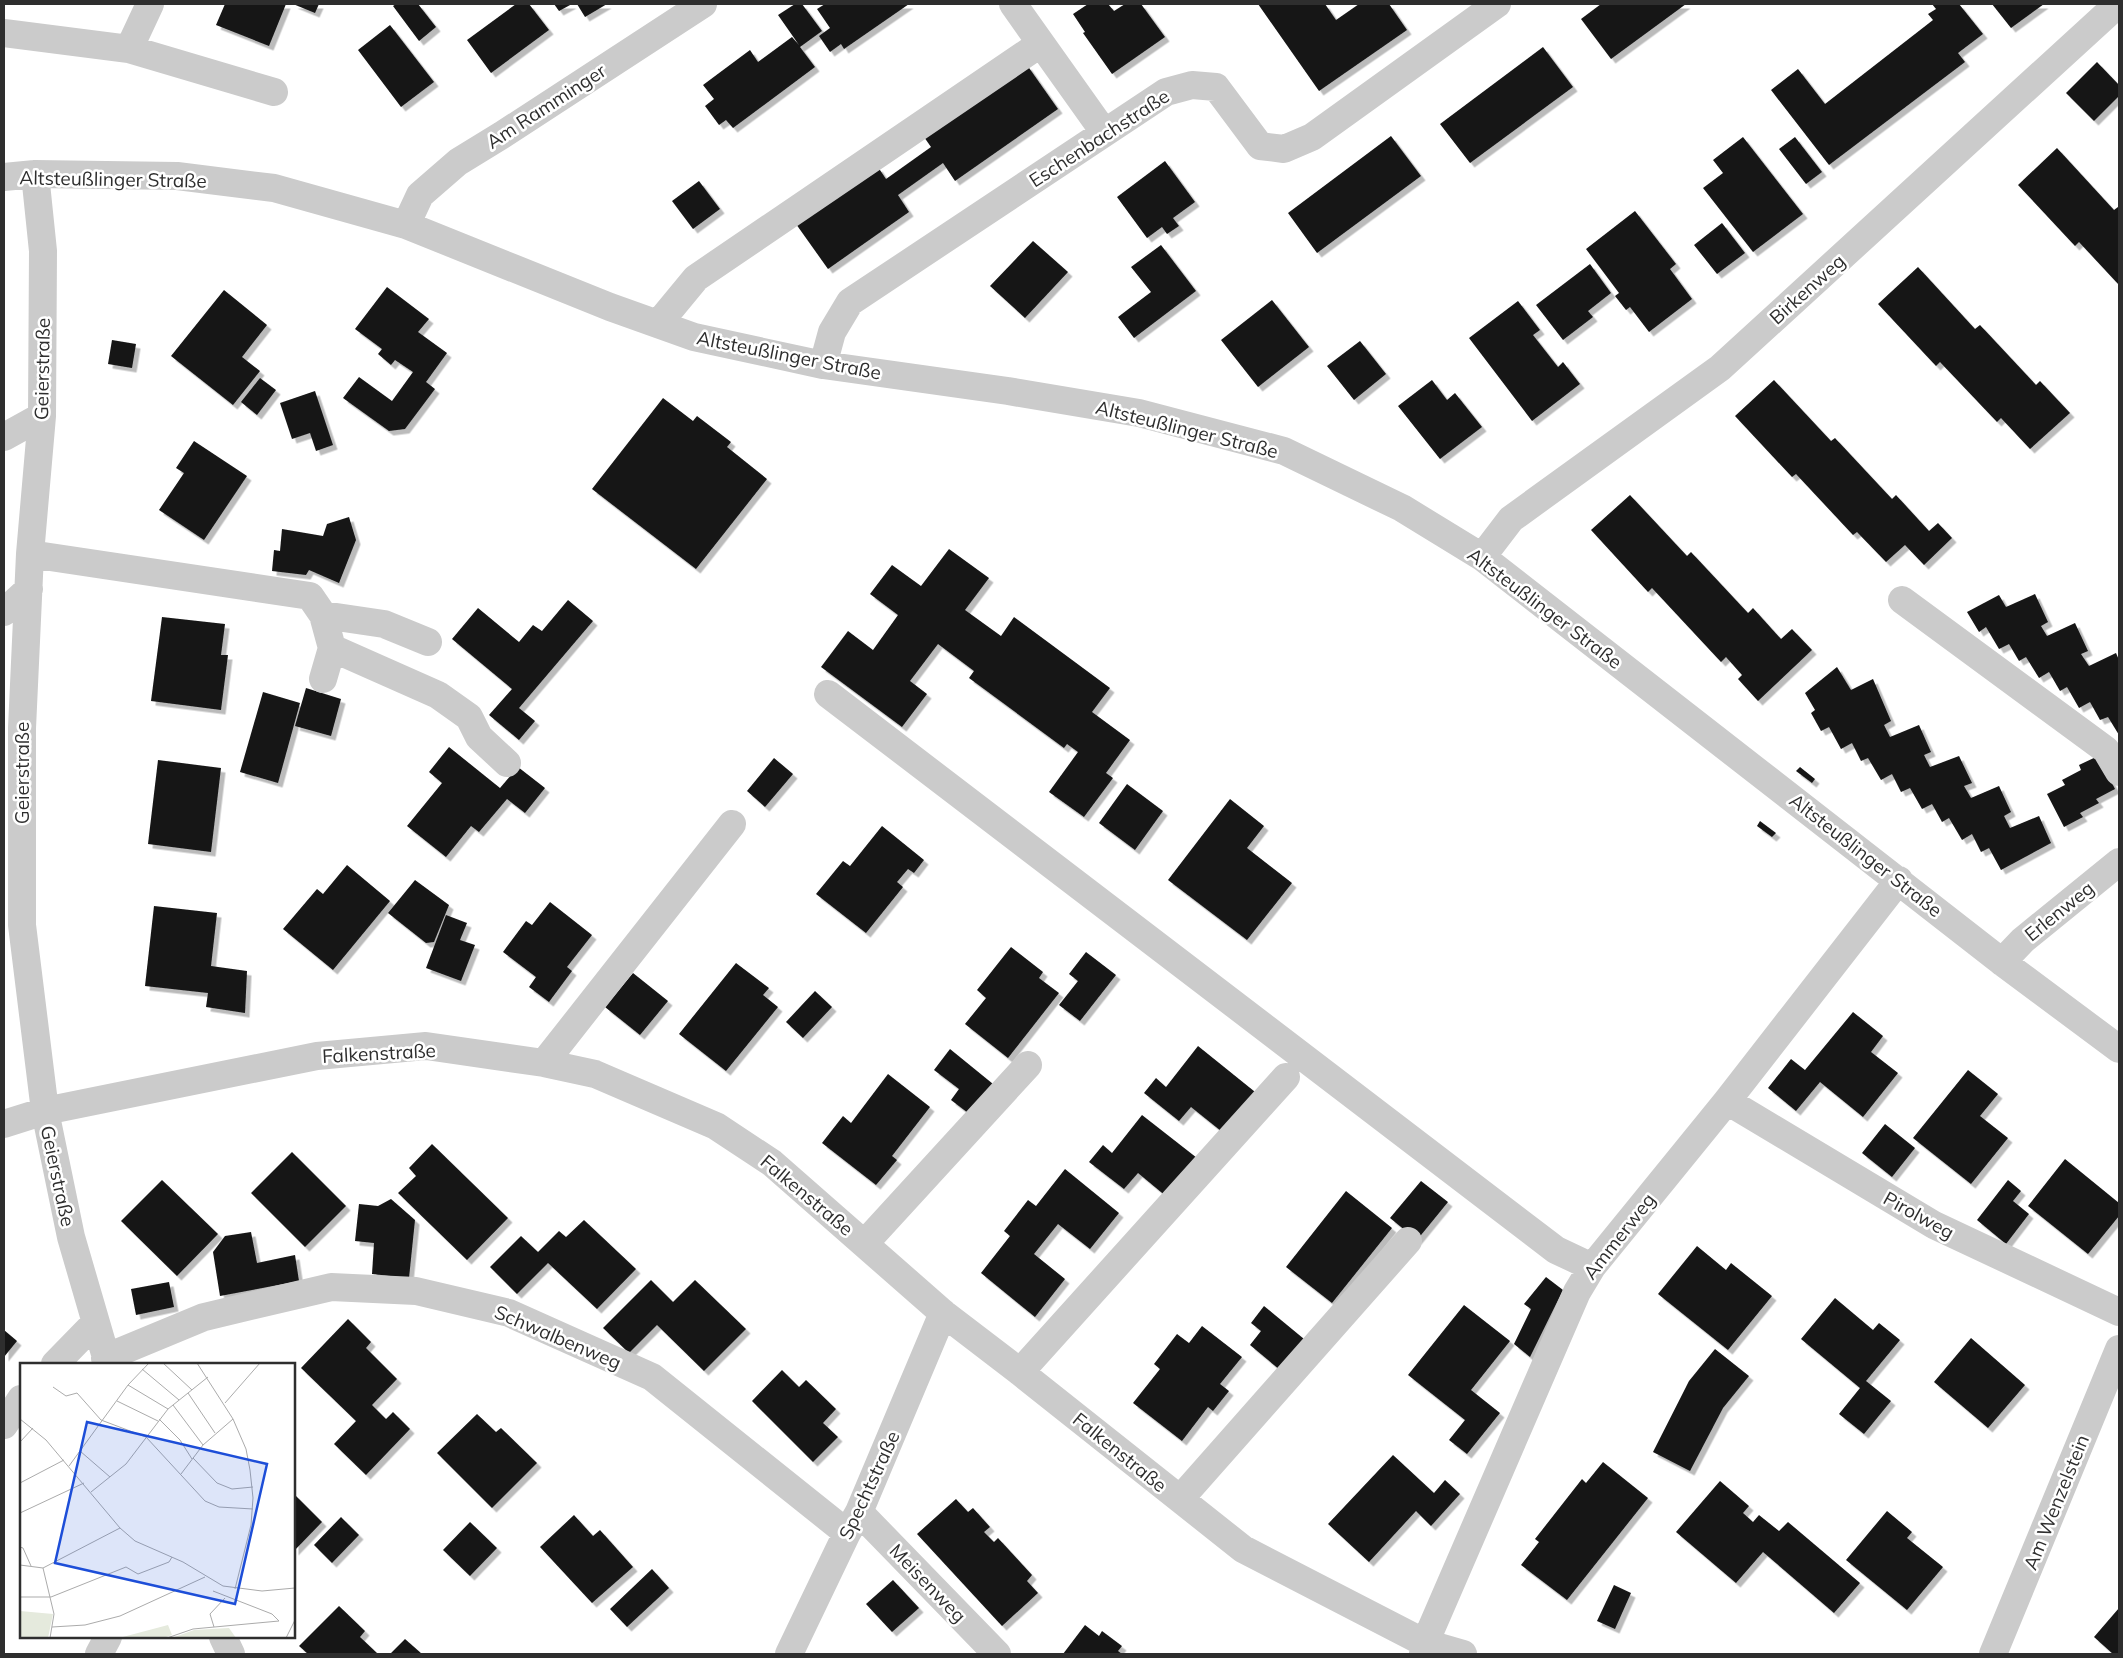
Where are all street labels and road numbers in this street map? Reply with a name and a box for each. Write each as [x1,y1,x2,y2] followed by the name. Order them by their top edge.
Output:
[482,58,610,154] street label: Am Ramminger
[1024,84,1174,192] street label: Eschenbachstraße
[19,165,207,193] street label: Altsteußlinger Straße
[1764,249,1850,329] street label: Birkenweg
[29,318,55,420] street label: Geierstraße
[695,325,883,385] street label: Altsteußlinger Straße
[1093,395,1281,463] street label: Altsteußlinger Straße
[1463,542,1627,674] street label: Altsteußlinger Straße
[10,722,34,824] street label: Geierstraße
[1785,788,1947,922] street label: Altsteußlinger Straße
[2020,876,2098,946] street label: Erlenweg
[322,1038,436,1068] street label: Falkenstraße
[36,1123,80,1229] street label: Geierstraße
[756,1149,858,1241] street label: Falkenstraße
[1879,1186,1959,1244] street label: Pirolweg
[1578,1188,1660,1284] street label: Ammerweg
[491,1299,625,1375] street label: Schwalbenweg
[1068,1407,1172,1497] street label: Falkenstraße
[833,1427,905,1543] street label: Spechtstraße
[2018,1431,2094,1573] street label: Am Wenzelstein
[885,1539,971,1627] street label: Meisenweg

